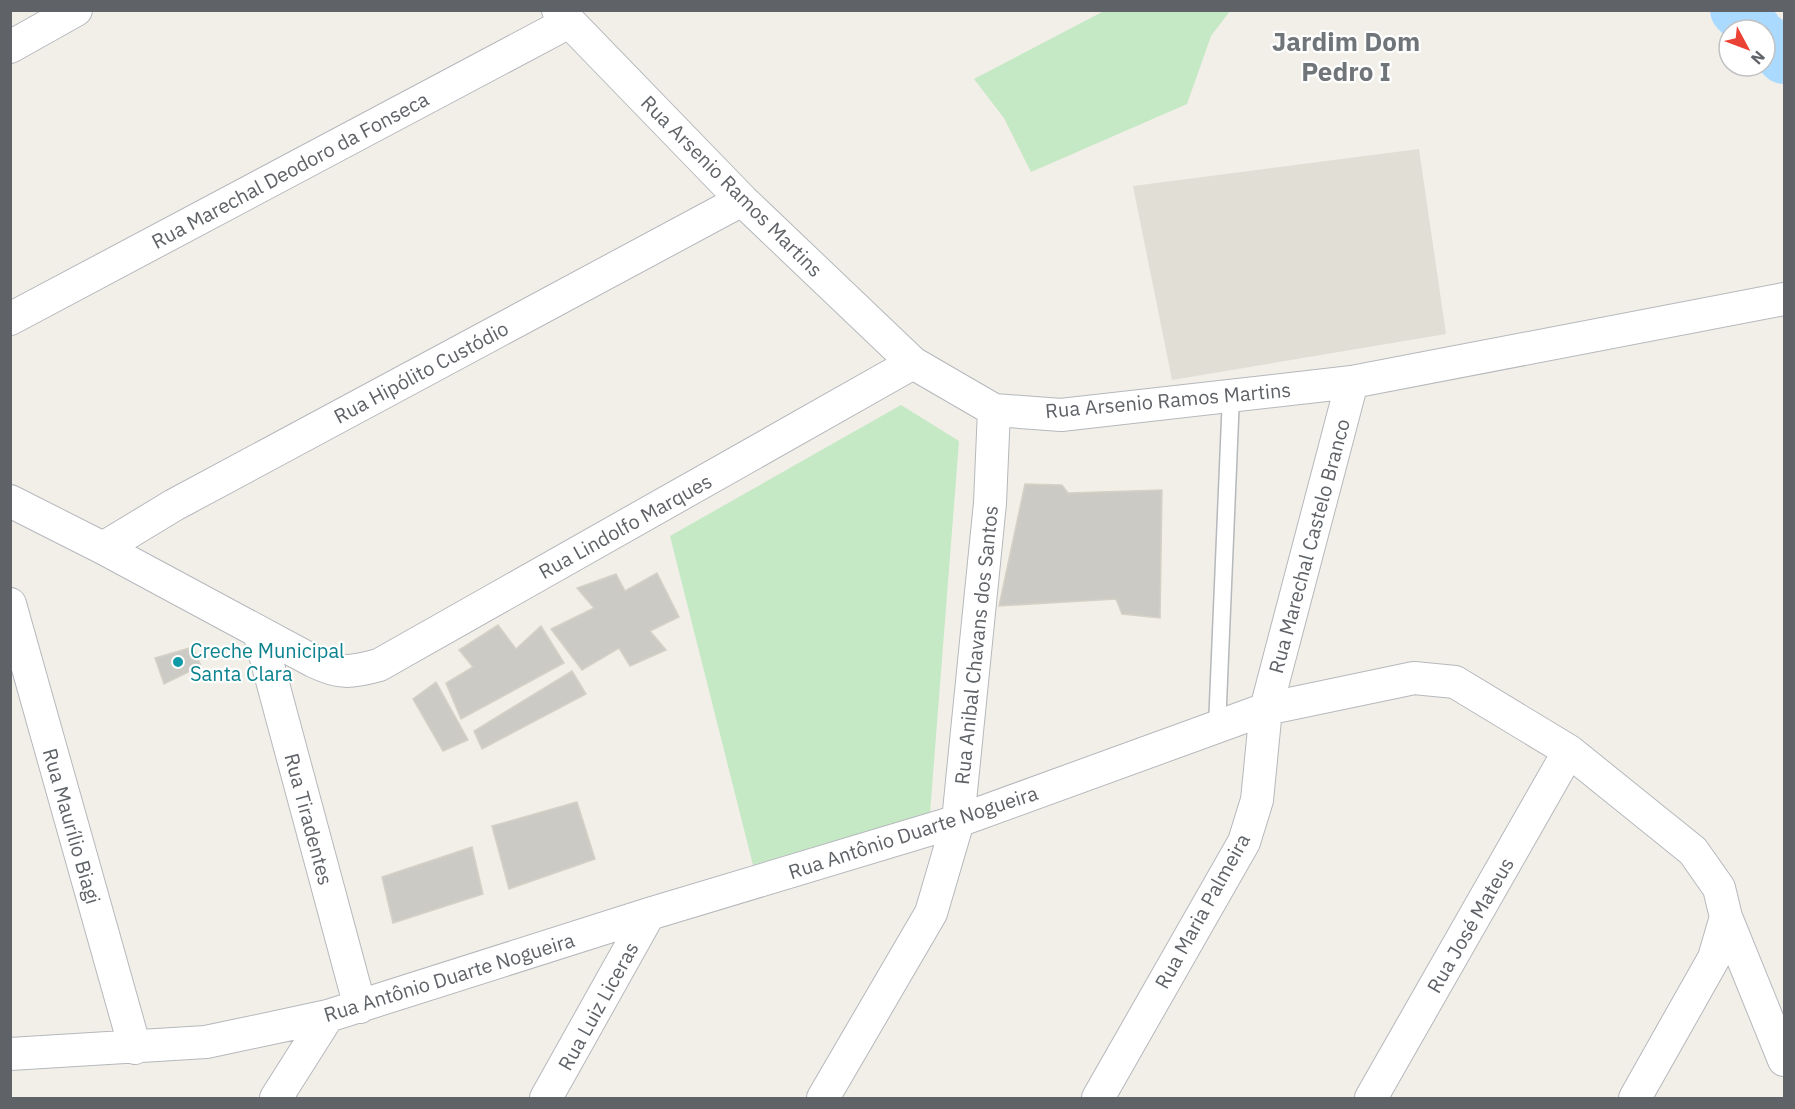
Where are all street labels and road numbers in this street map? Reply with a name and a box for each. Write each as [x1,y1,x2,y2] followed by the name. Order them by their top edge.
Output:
[147,85,434,255] street label: Rua Marechal Deodoro da Fonseca
[635,89,829,283] street label: Rua Arsenio Ramos Martins
[329,315,513,429] street label: Rua Hipólito Custódio
[1044,376,1292,424] street label: Rua Arsenio Ramos Martins
[1262,416,1356,676] street label: Rua Marechal Castelo Branco
[533,467,717,585] street label: Rua Lindolfo Marques
[948,504,1004,786] street label: Rua Anibal Chavans dos Santos
[37,745,107,907] street label: Rua Maurílio Biagi
[278,750,340,888] street label: Rua Tiradentes
[785,779,1041,885] street label: Rua Antônio Duarte Nogueira
[1148,828,1256,993] street label: Rua Maria Palmeira
[1420,852,1520,998] street label: Rua José Mateus
[320,926,578,1028] street label: Rua Antônio Duarte Nogueira
[551,937,645,1075] street label: Rua Luiz Liceras

